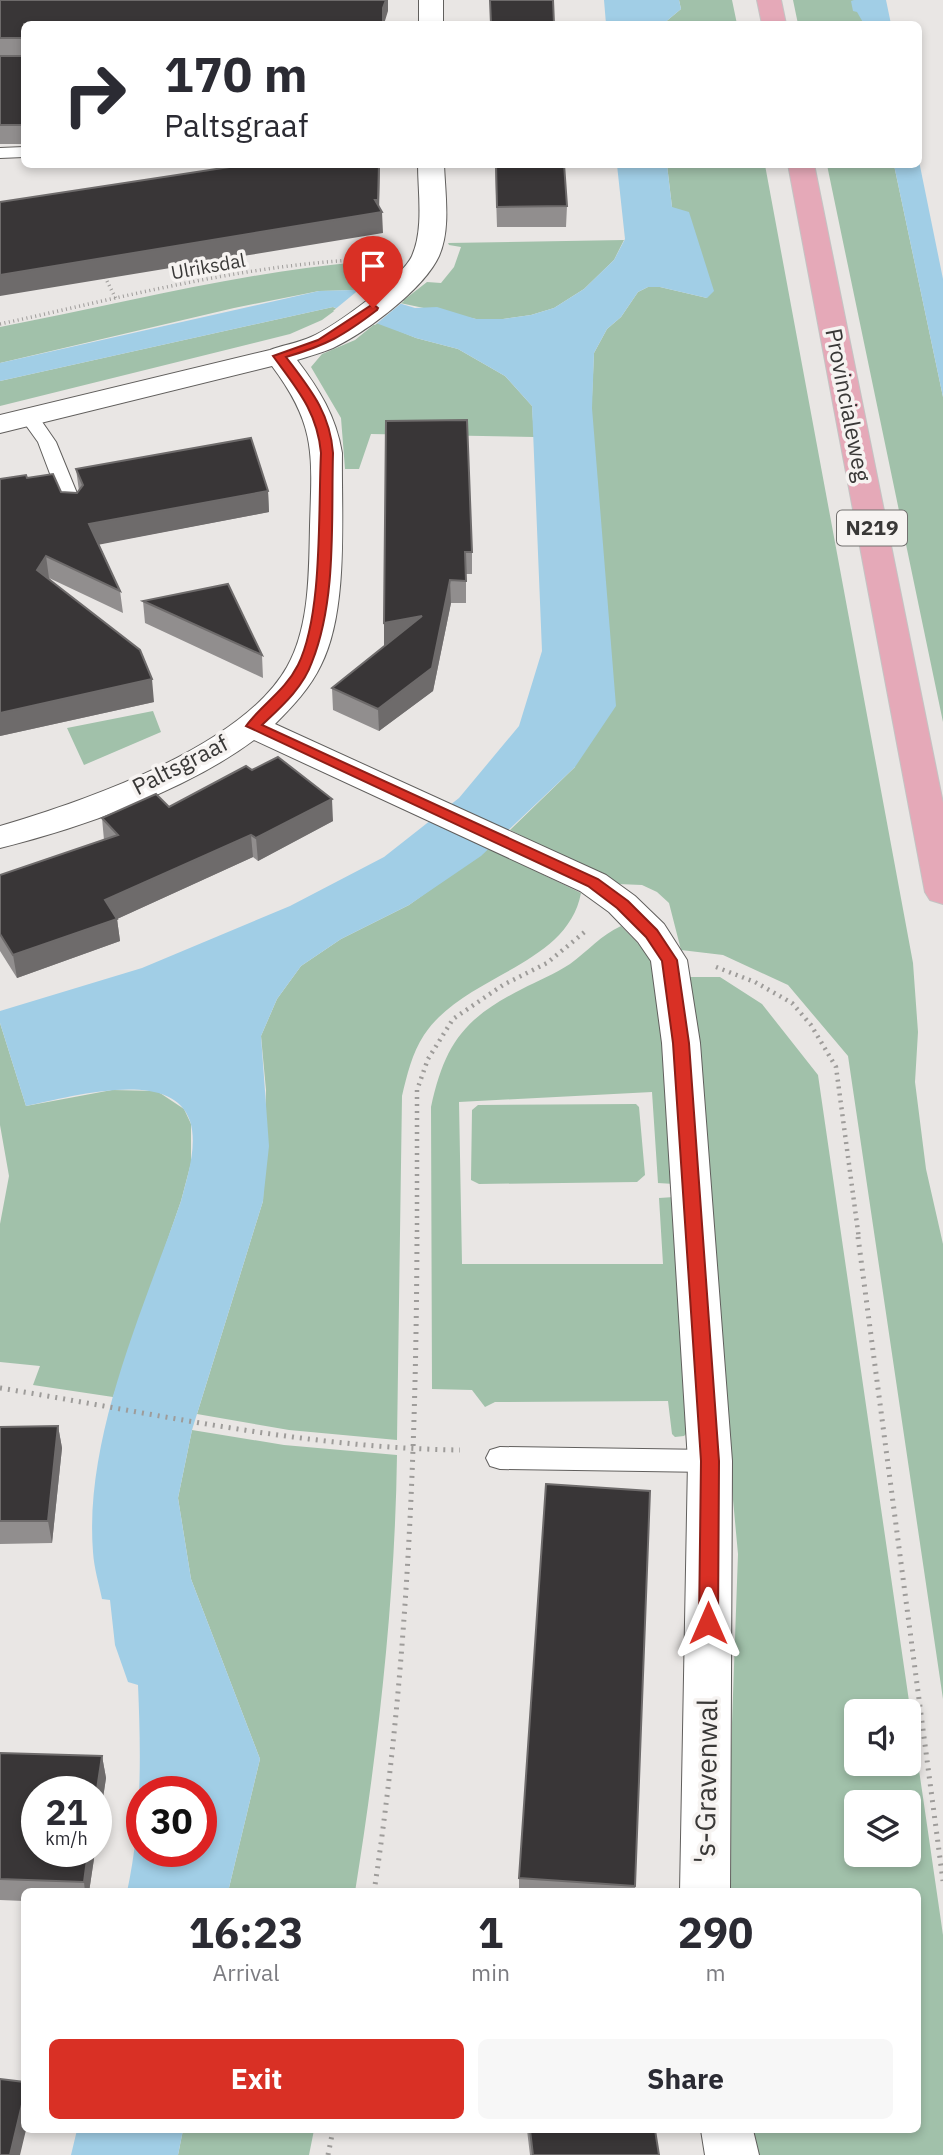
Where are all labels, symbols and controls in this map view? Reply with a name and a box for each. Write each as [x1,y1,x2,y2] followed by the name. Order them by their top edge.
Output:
[164,42,308,105] text: 170 m
[49,49,140,140] icon: right
[164,104,308,146] text: Paltsgraaf
[343,236,403,308] pin
[354,247,392,285] icon: arrive
[169,248,247,284] street label: Ulriksdal
[819,326,879,484] street label: Provincialeweg
[837,510,907,546] road number: N219
[127,727,233,801] street label: Paltsgraaf
[671,1586,745,1660] position arrow
[686,1698,725,1864] street label: 's-Gravenwal
[844,1699,921,1867] map controls
[844,1699,921,1776] button: sound
[126,1776,217,1867] speed limit sign: 30
[45,1789,88,1835] text: 21
[844,1790,921,1867] button: layers
[45,1827,88,1850] text: km/h
[189,1905,303,1960] text: 16:23
[478,1905,503,1960] text: 1
[678,1905,753,1960] text: 290
[213,1957,280,1987] text: Arrival
[471,1957,510,1987] text: min
[705,1957,726,1987] text: m
[49,2039,464,2119] button: Exit
[478,2039,893,2119] button: Share

